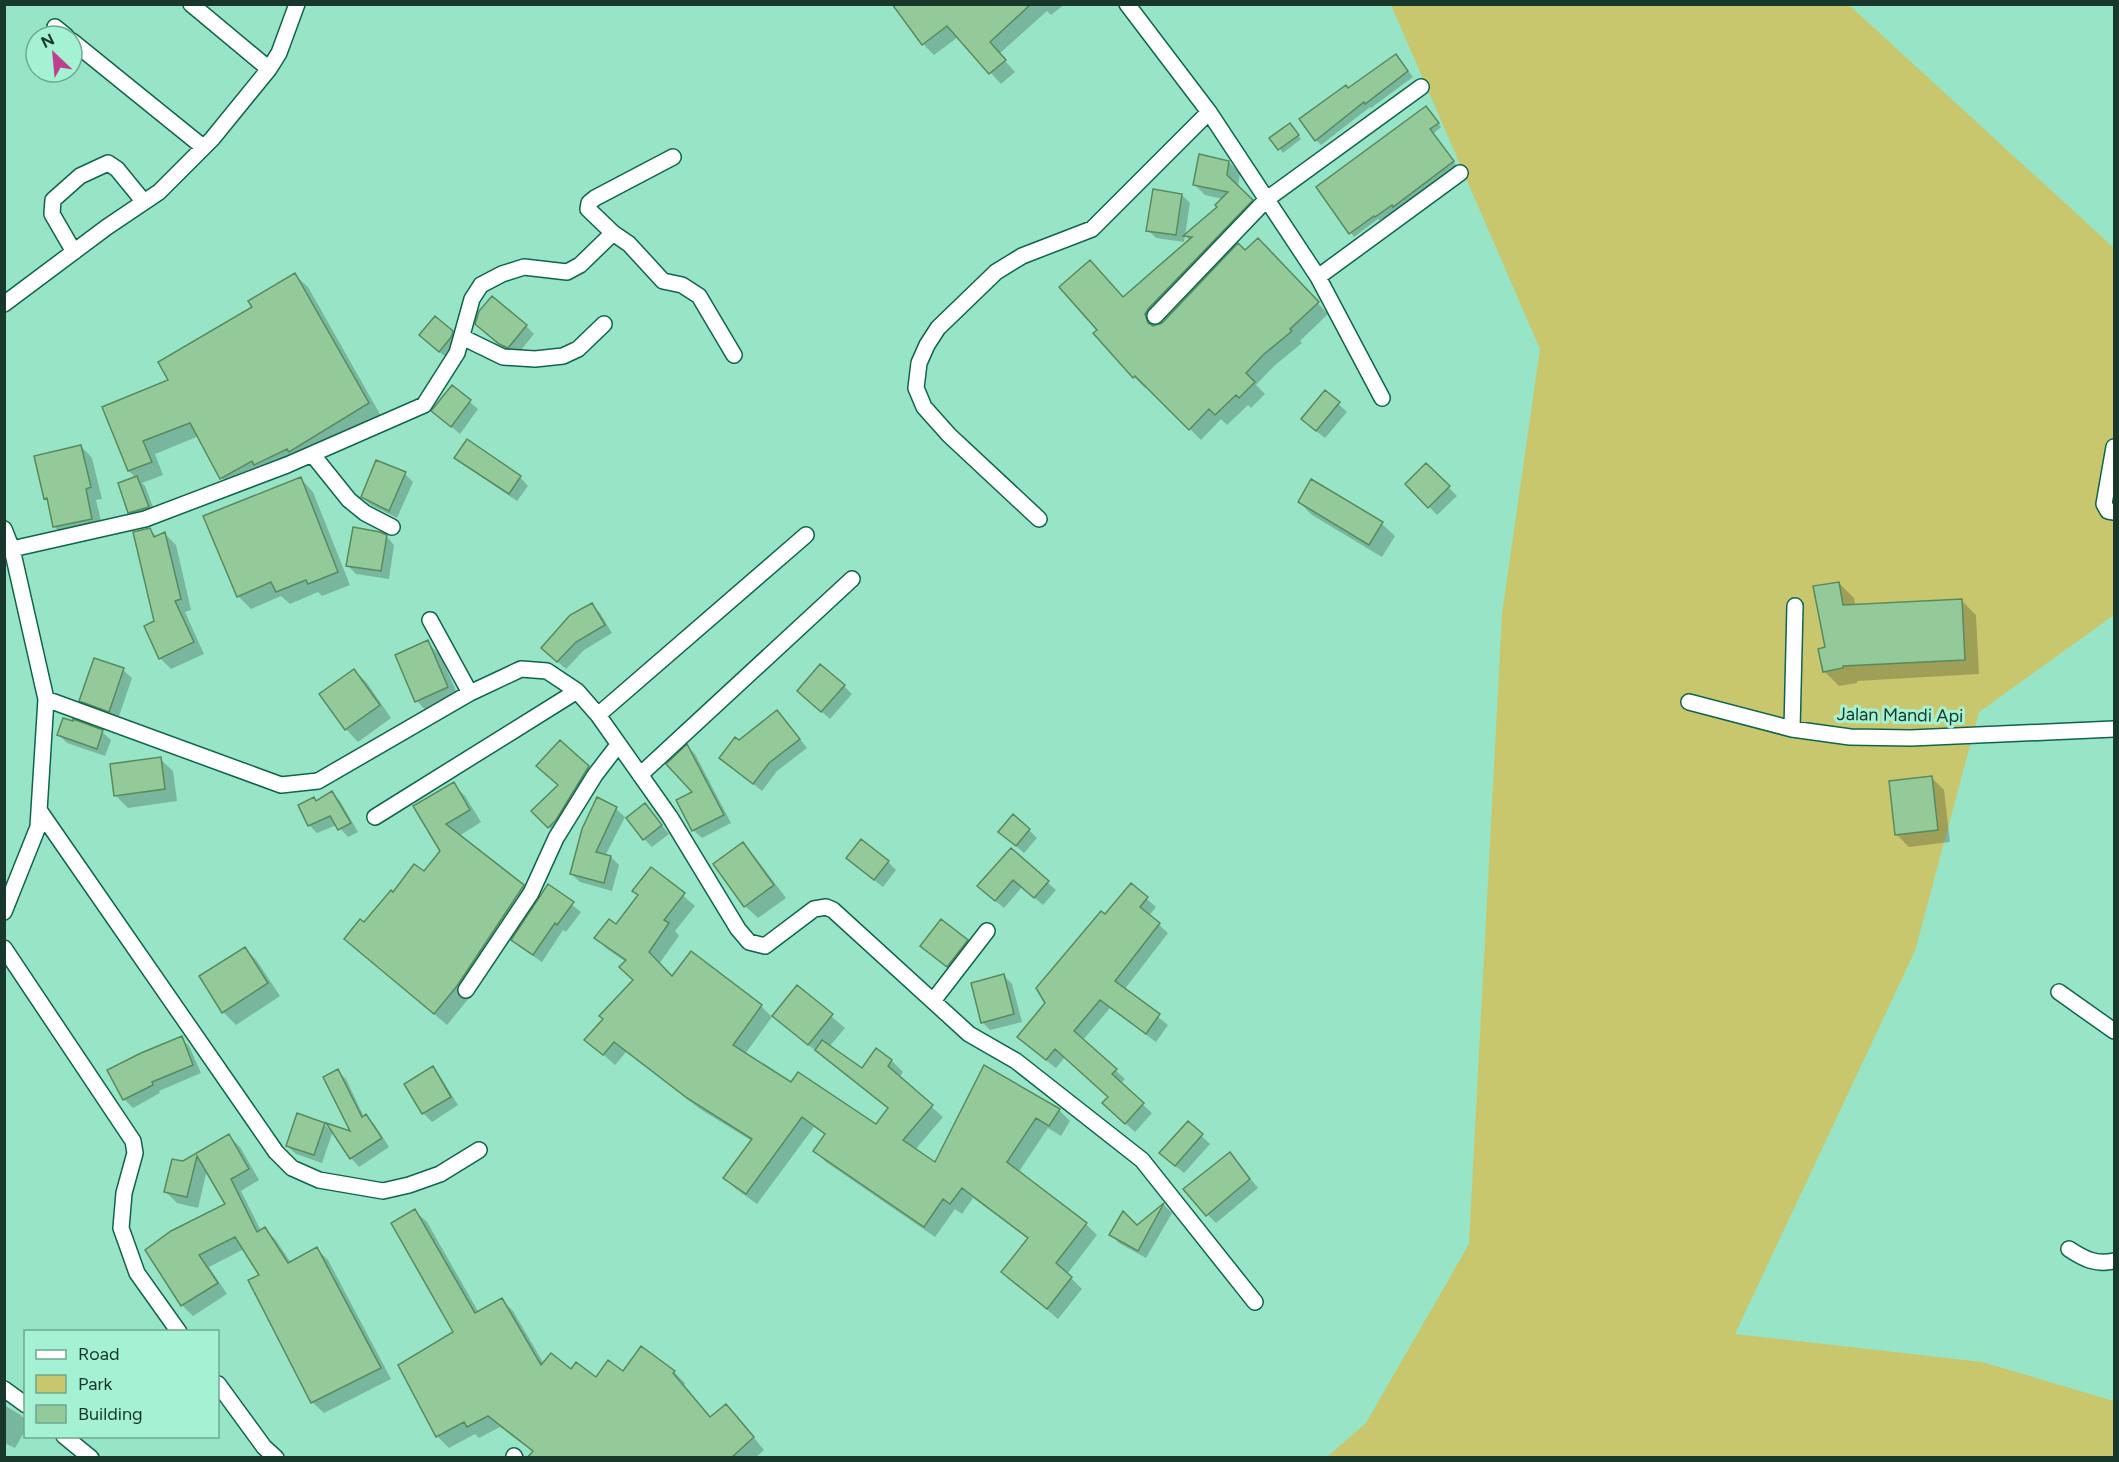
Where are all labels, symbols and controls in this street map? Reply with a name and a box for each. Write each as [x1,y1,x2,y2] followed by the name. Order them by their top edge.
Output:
[24,24,84,84] north arrow
[38,30,57,52] text: N
[1836,703,1964,727] street label: Jalan Mandi Api
[24,1330,219,1438] legend
[78,1343,119,1365] text: Road
[78,1373,113,1395] text: Park
[78,1403,143,1425] text: Building

